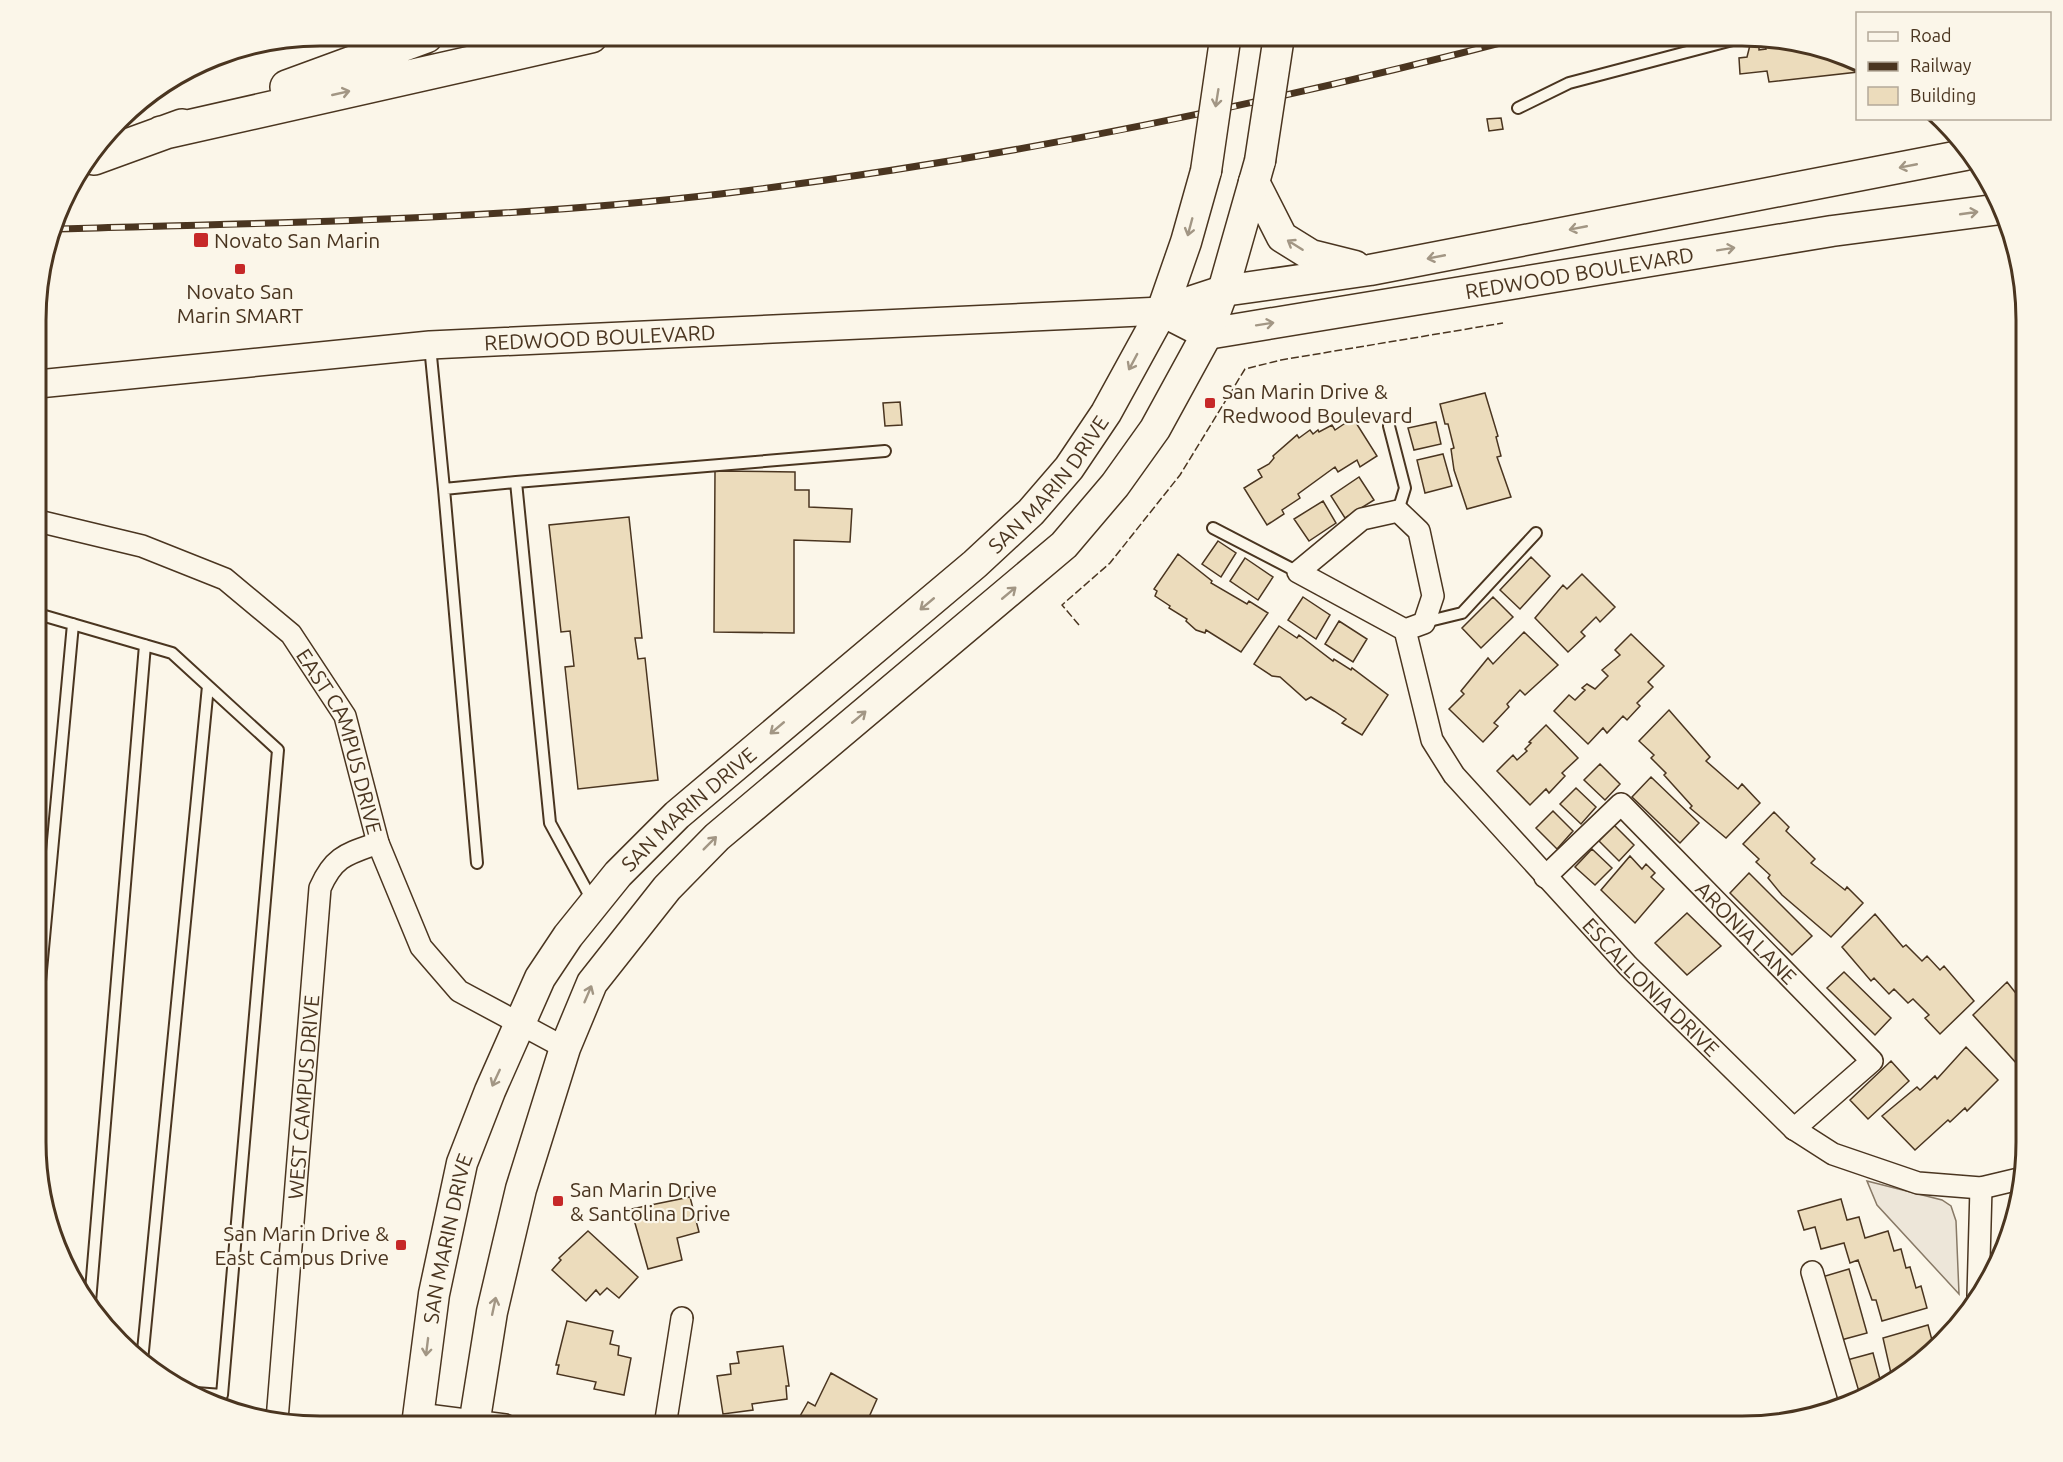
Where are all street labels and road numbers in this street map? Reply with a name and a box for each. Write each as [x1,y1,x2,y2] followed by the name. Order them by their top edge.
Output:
[1463,242,1696,303] street label: REDWOOD BOULEVARD
[484,320,716,354] street label: REDWOOD BOULEVARD
[983,411,1113,558] street label: SAN MARIN DRIVE
[292,644,387,837] street label: EAST CAMPUS DRIVE
[616,742,761,876] street label: SAN MARIN DRIVE
[1691,876,1802,989] street label: ARONIA LANE
[1578,913,1724,1061] street label: ESCALLONIA DRIVE
[283,994,323,1200] street label: WEST CAMPUS DRIVE
[418,1150,477,1325] street label: SAN MARIN DRIVE

